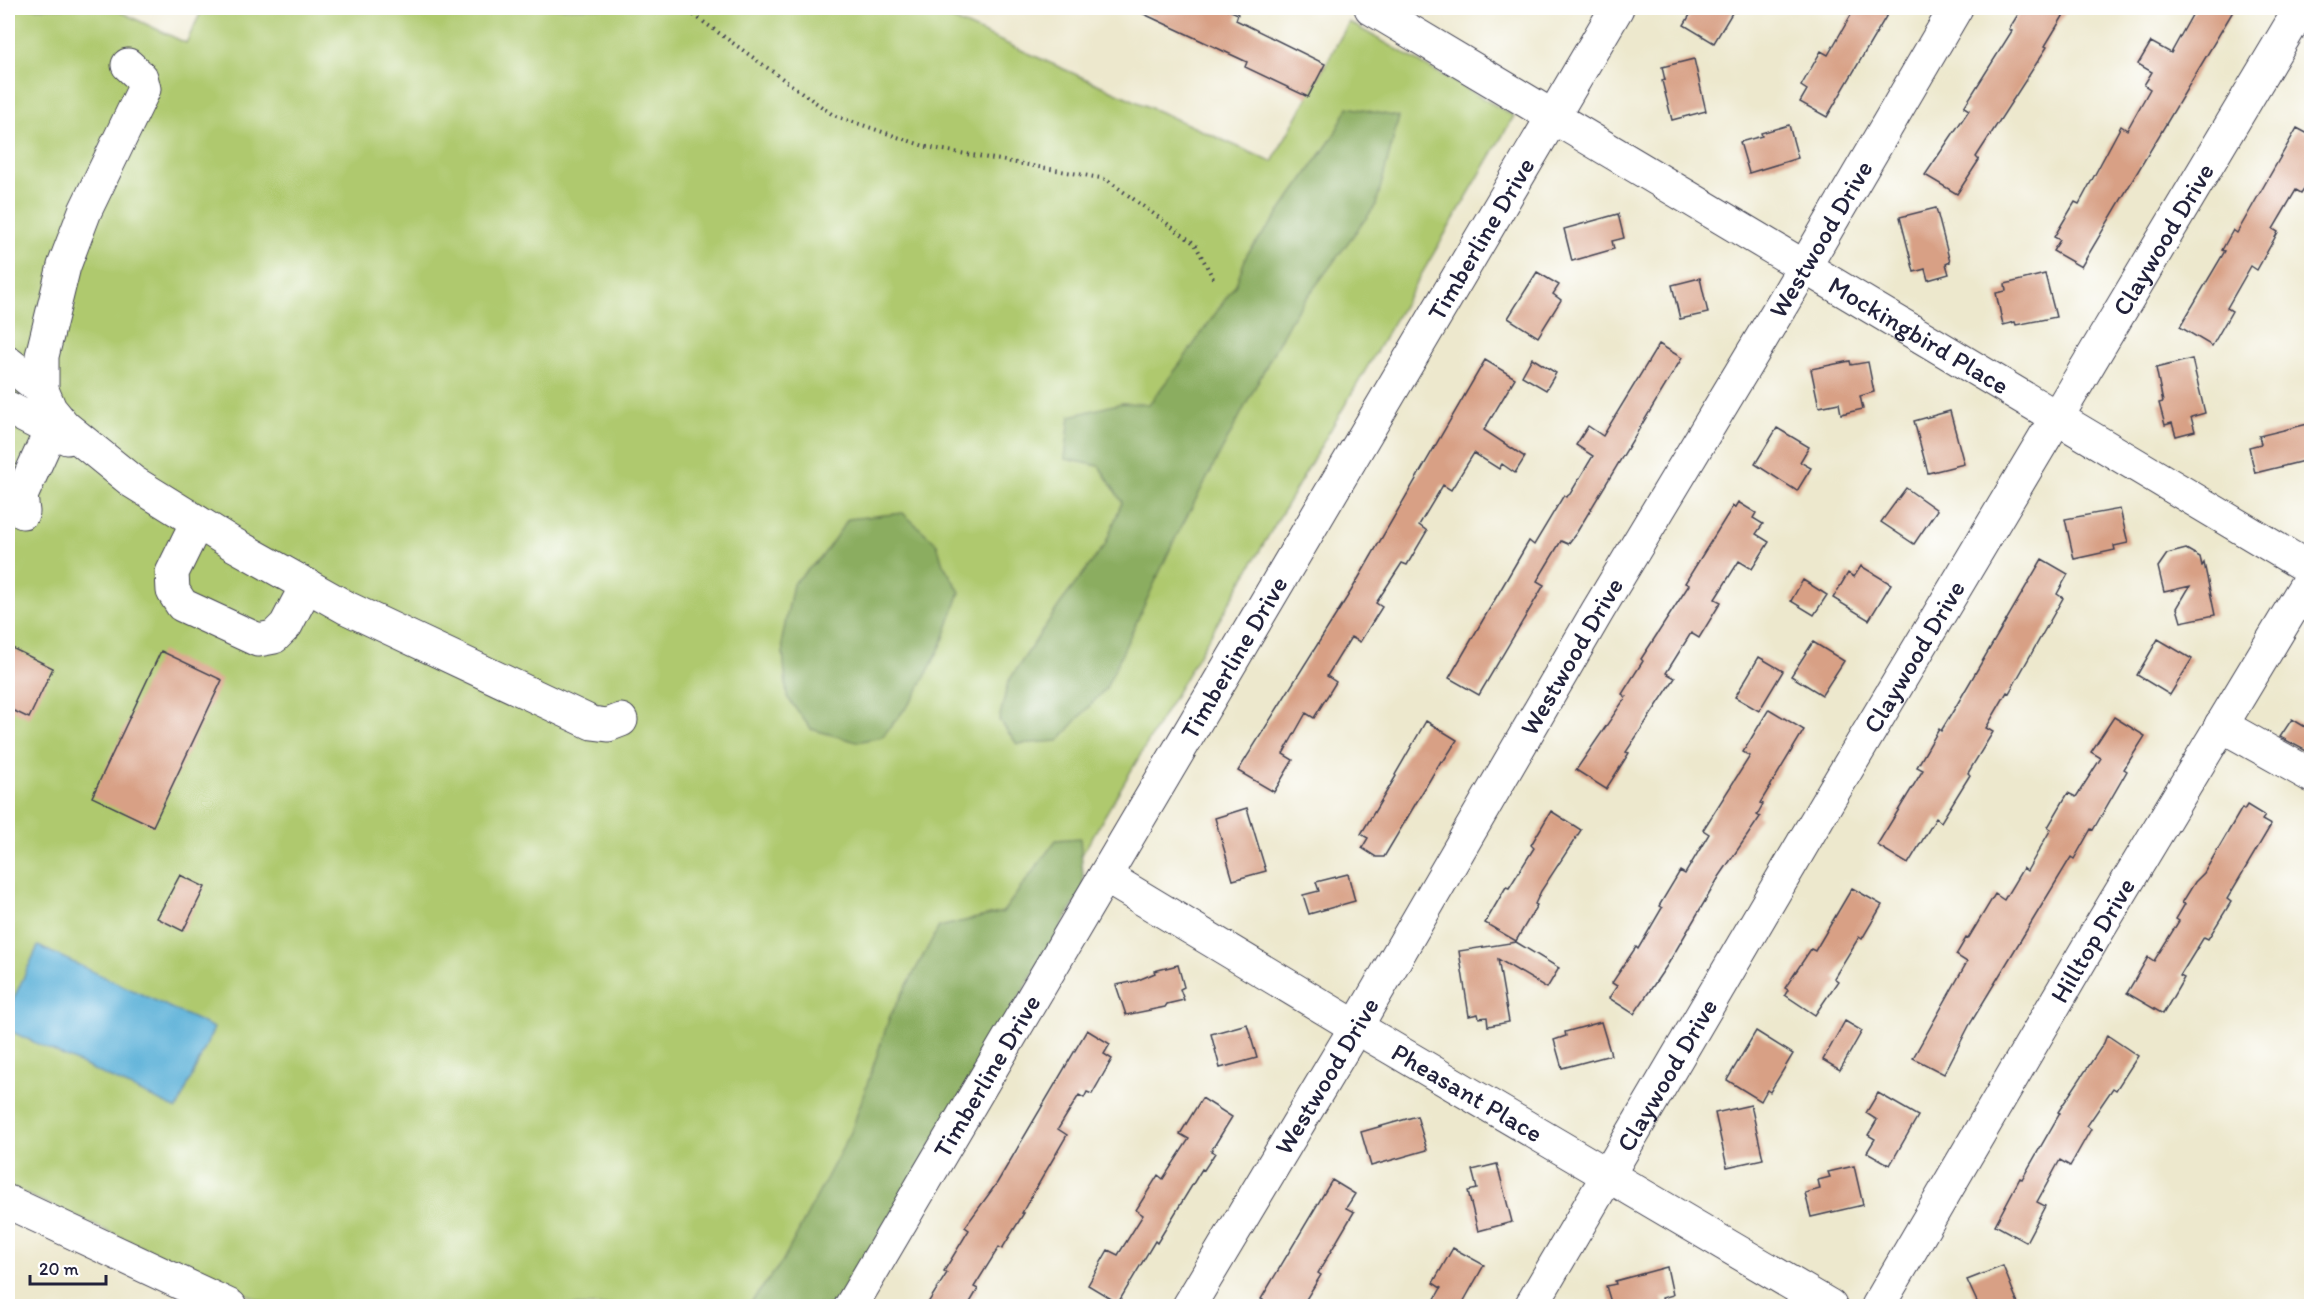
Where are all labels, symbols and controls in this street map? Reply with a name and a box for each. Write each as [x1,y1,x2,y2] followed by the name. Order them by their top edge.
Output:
[1420,151,1541,326] street label: Timberline Drive
[1762,154,1879,324] street label: Westwood Drive
[2105,157,2221,321] street label: Claywood Drive
[1823,269,2015,401] street label: Mockingbird Place
[1173,570,1294,745] street label: Timberline Drive
[1513,571,1630,741] street label: Westwood Drive
[1856,574,1972,739] street label: Claywood Drive
[2043,872,2142,1009] street label: Hilltop Drive
[926,989,1047,1164] street label: Timberline Drive
[1267,992,1386,1160] street label: Westwood Drive
[1609,993,1724,1157] street label: Claywood Drive
[1386,1036,1549,1149] street label: Pheasant Place
[30,1248,106,1286] scale bar
[39,1258,79,1280] text: 20 m

